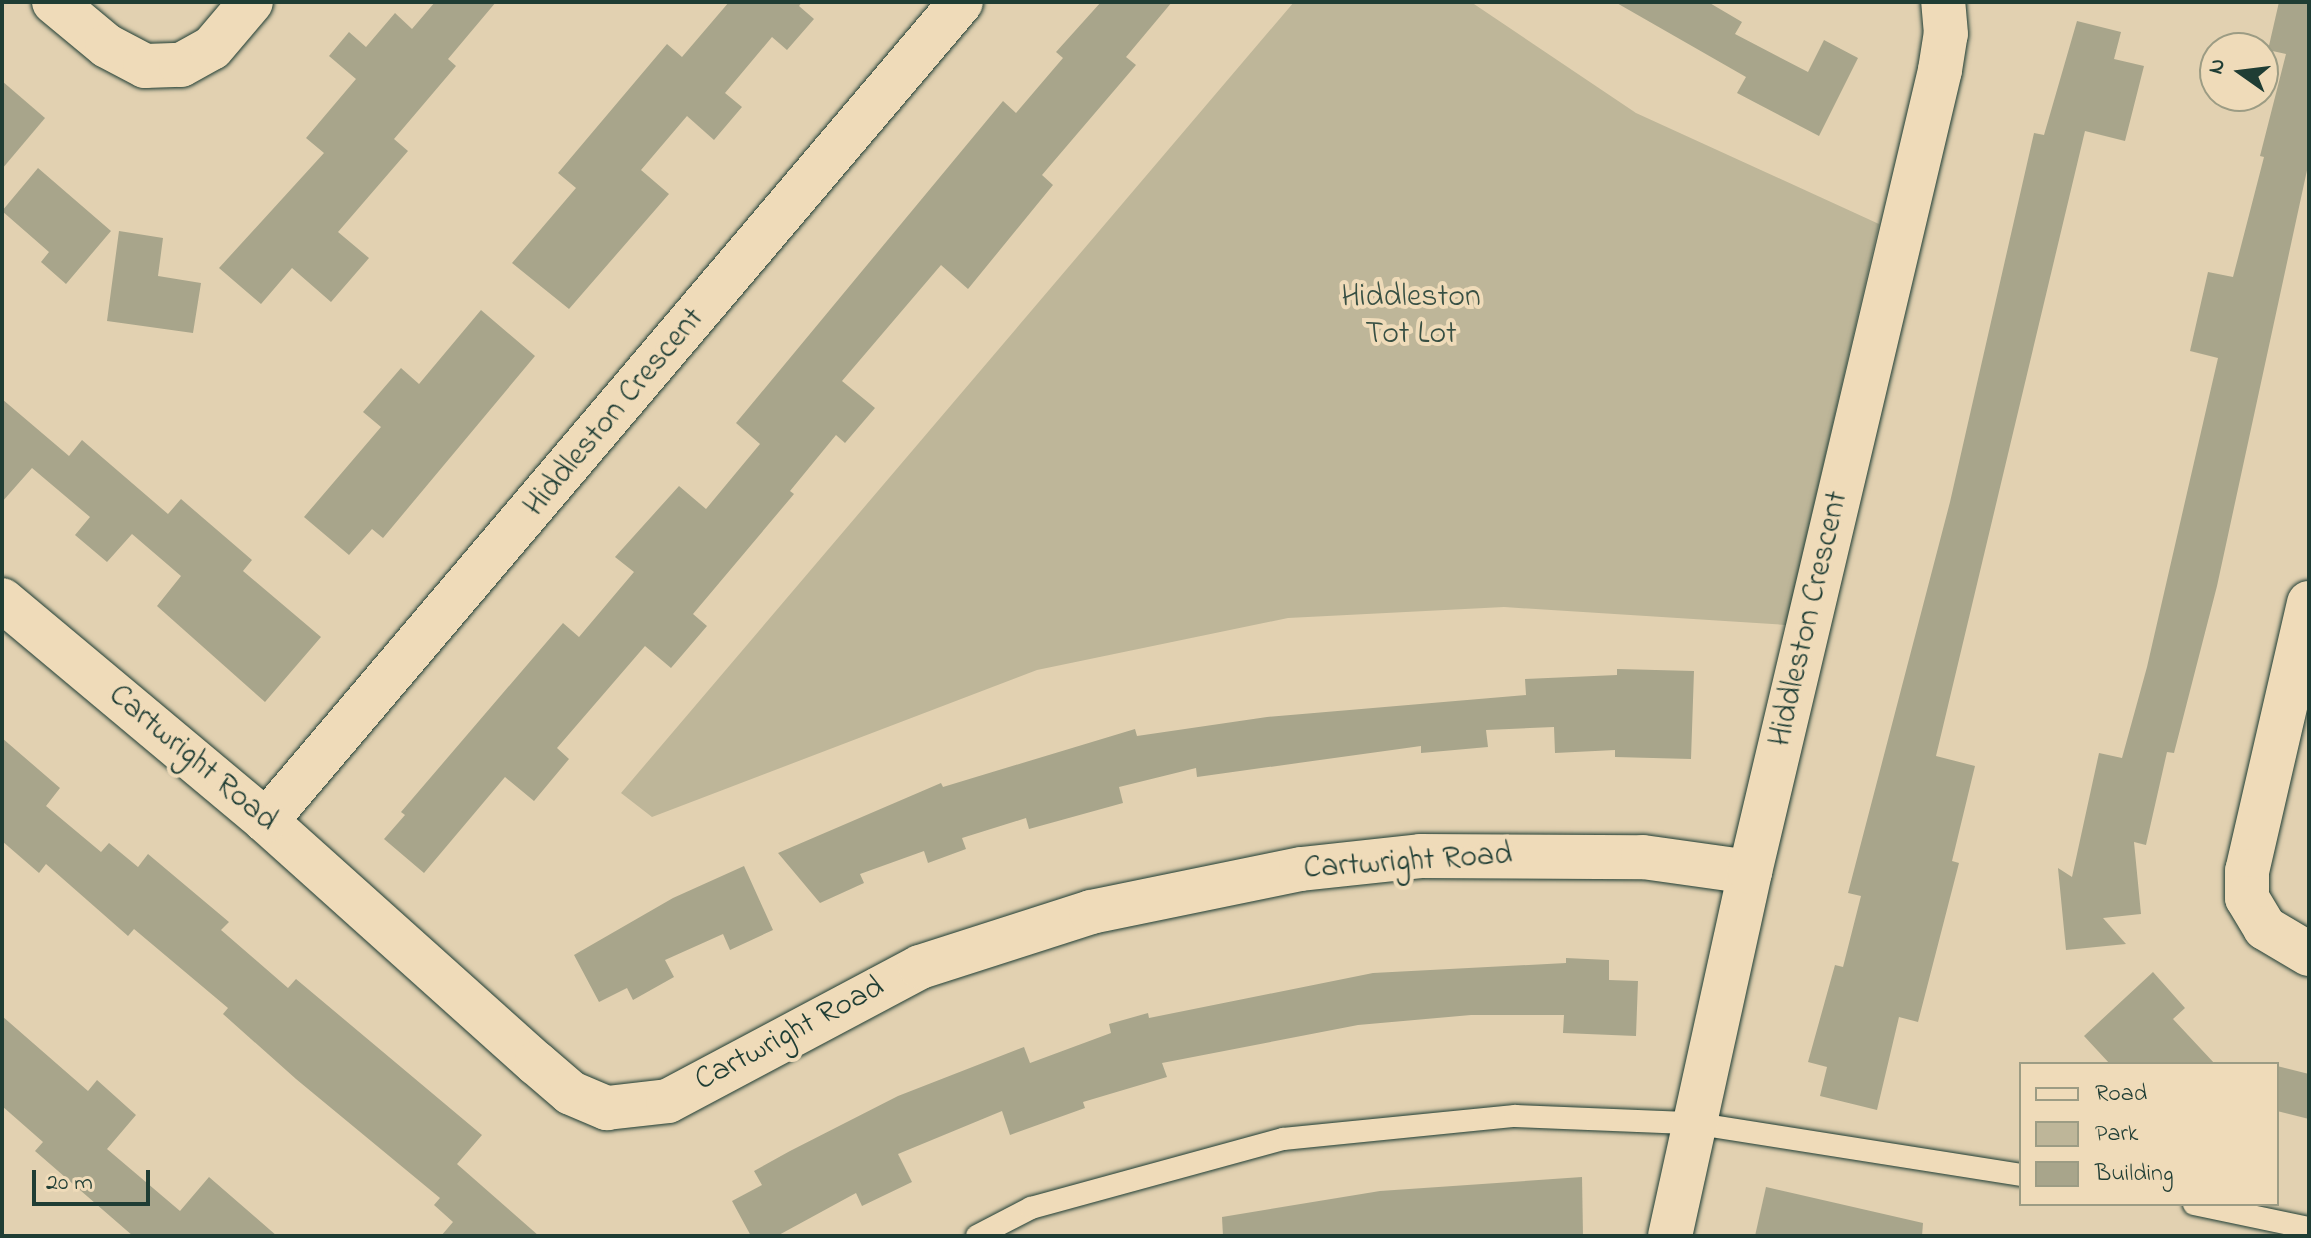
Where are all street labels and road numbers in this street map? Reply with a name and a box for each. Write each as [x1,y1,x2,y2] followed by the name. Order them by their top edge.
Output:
[517,301,713,525] street label: Hiddleston Crescent
[1762,488,1858,750] street label: Hiddleston Crescent
[100,677,284,841] street label: Cartwright Road
[1302,837,1514,889] street label: Cartwright Road
[689,969,891,1101] street label: Cartwright Road

